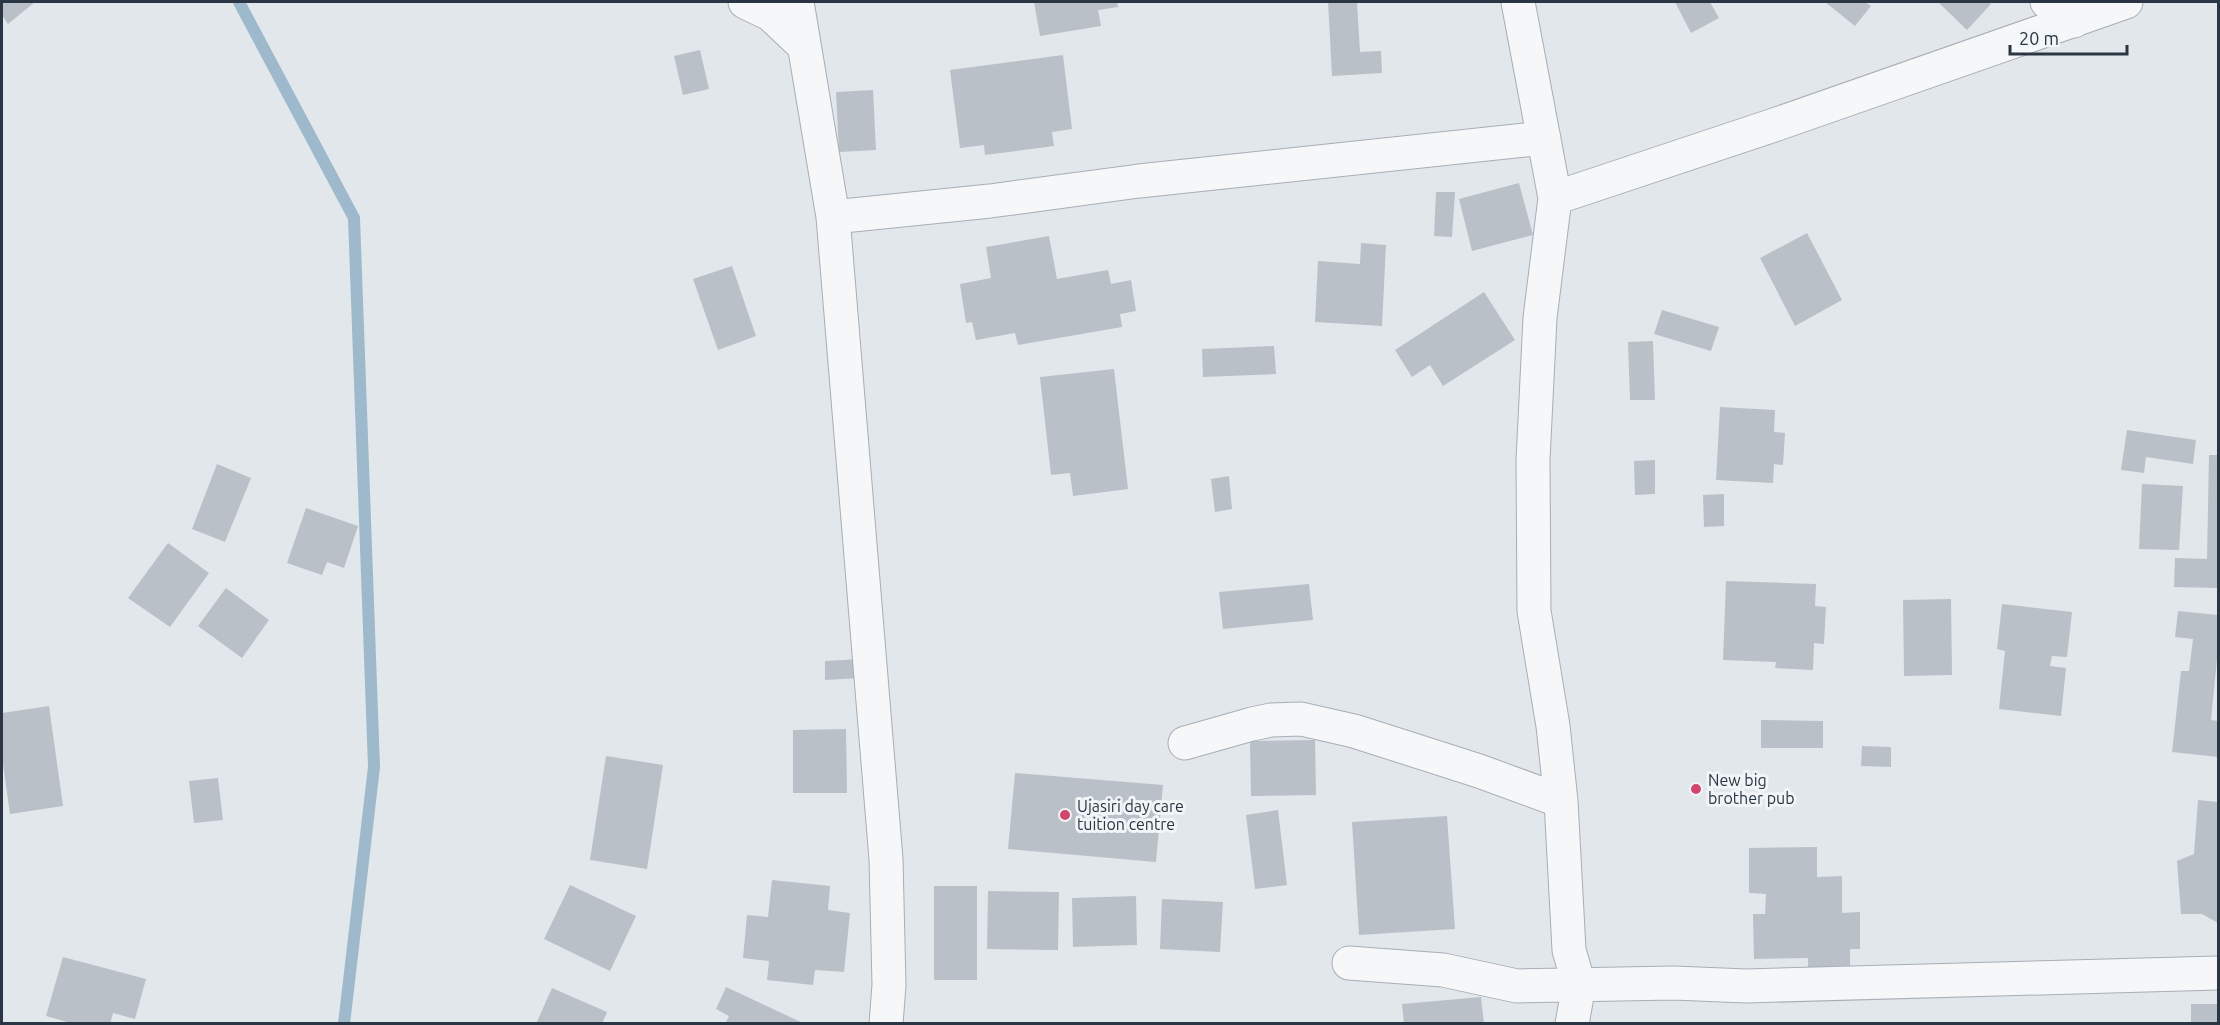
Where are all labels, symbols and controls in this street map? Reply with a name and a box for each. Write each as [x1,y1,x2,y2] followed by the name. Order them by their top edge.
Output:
[2010,18,2127,56] scale bar
[2019,28,2059,48] text: 20 m
[1708,771,1795,807] place label: New big brother pub
[1689,782,1703,796] marker: New big brother pub
[1077,797,1184,833] place label: Ujasiri day care tuition centre
[1058,808,1072,822] marker: Ujasiri day care tuition centre

